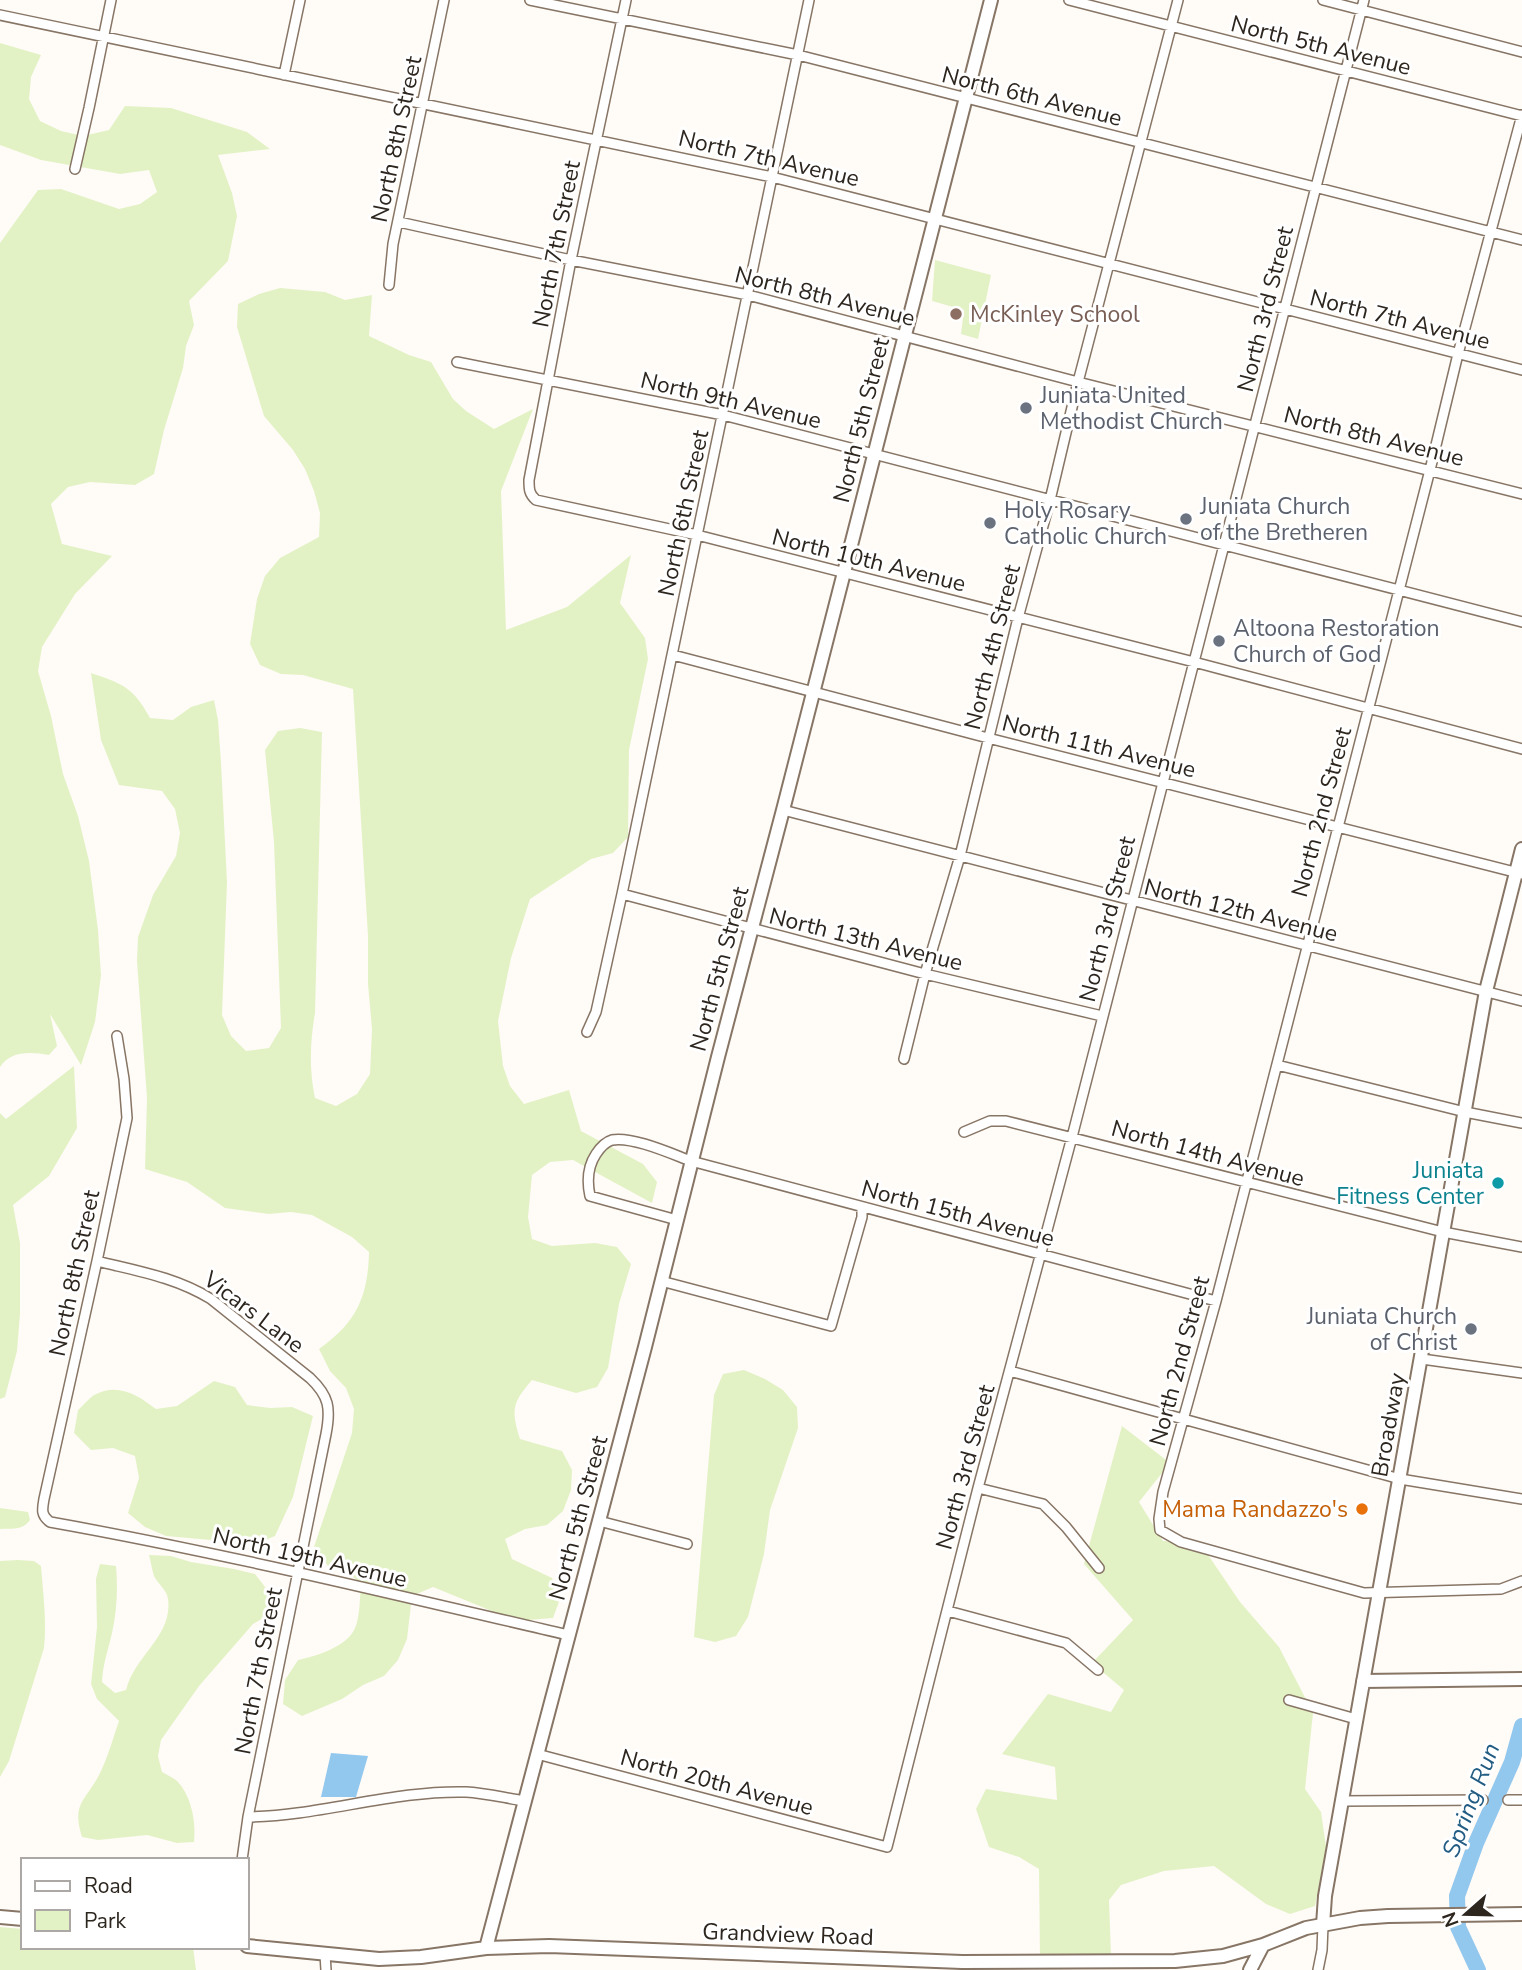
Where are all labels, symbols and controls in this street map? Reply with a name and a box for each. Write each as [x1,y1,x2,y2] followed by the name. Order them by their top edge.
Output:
[1227,8,1414,83] street label: North 5th Avenue
[364,52,429,225] street label: North 8th Street
[938,59,1125,134] street label: North 6th Avenue
[675,123,862,194] street label: North 7th Avenue
[525,157,588,330] street label: North 7th Street
[1230,222,1301,395] street label: North 3rd Street
[731,259,918,334] street label: North 8th Avenue
[1306,282,1493,357] street label: North 7th Avenue
[970,299,1140,330] place label: McKinley School
[948,306,964,322] marker: McKinley School
[826,333,897,506] street label: North 5th Street
[637,365,824,436] street label: North 9th Avenue
[1039,380,1223,437] place label: Juniata United Methodist Church
[1280,399,1467,474] street label: North 8th Avenue
[1018,400,1034,416] marker: Juniata United Methodist Church
[651,426,716,599] street label: North 6th Street
[1199,491,1368,548] place label: Juniata Church of the Bretheren
[1004,495,1167,552] place label: Holy Rosary Catholic Church
[1178,511,1194,527] marker: Juniata Church of the Bretheren
[982,515,998,531] marker: Holy Rosary Catholic Church
[769,521,969,600] street label: North 10th Avenue
[957,560,1028,733] street label: North 4th Street
[1233,613,1440,670] place label: Altoona Restoration Church of God
[1211,633,1227,649] marker: Altoona Restoration Church of God
[999,707,1199,786] street label: North 11th Avenue
[1284,723,1359,900] street label: North 2nd Street
[1072,832,1143,1005] street label: North 3rd Street
[1141,871,1341,950] street label: North 12th Avenue
[683,882,757,1055] street label: North 5th Street
[766,900,966,979] street label: North 13th Avenue
[1108,1113,1308,1194] street label: North 14th Avenue
[1336,1155,1485,1212] place label: Juniata Fitness Center
[858,1173,1058,1254] street label: North 15th Avenue
[1490,1175,1506,1191] marker: Juniata Fitness Center
[42,1186,107,1359] street label: North 8th Street
[196,1264,311,1361] street label: Vicars Lane
[1142,1272,1217,1449] street label: North 2nd Street
[1306,1301,1458,1358] place label: Juniata Church of Christ
[1463,1321,1479,1337] marker: Juniata Church of Christ
[1364,1371,1413,1480] street label: Broadway
[929,1380,1003,1553] street label: North 3rd Street
[542,1431,616,1604] street label: North 5th Street
[1162,1494,1348,1525] place label: Mama Randazzo's
[1354,1501,1370,1517] marker: Mama Randazzo's
[210,1520,410,1595] street label: North 19th Avenue
[227,1584,290,1757] street label: North 7th Street
[1435,1738,1507,1862] water label: Spring Run
[617,1742,817,1823] street label: North 20th Avenue
[21,1858,248,1949] legend
[84,1872,133,1900] text: Road
[1431,1879,1501,1949] north arrow
[84,1907,126,1935] text: Park
[1436,1908,1466,1931] text: N
[702,1916,874,1953] street label: Grandview Road

